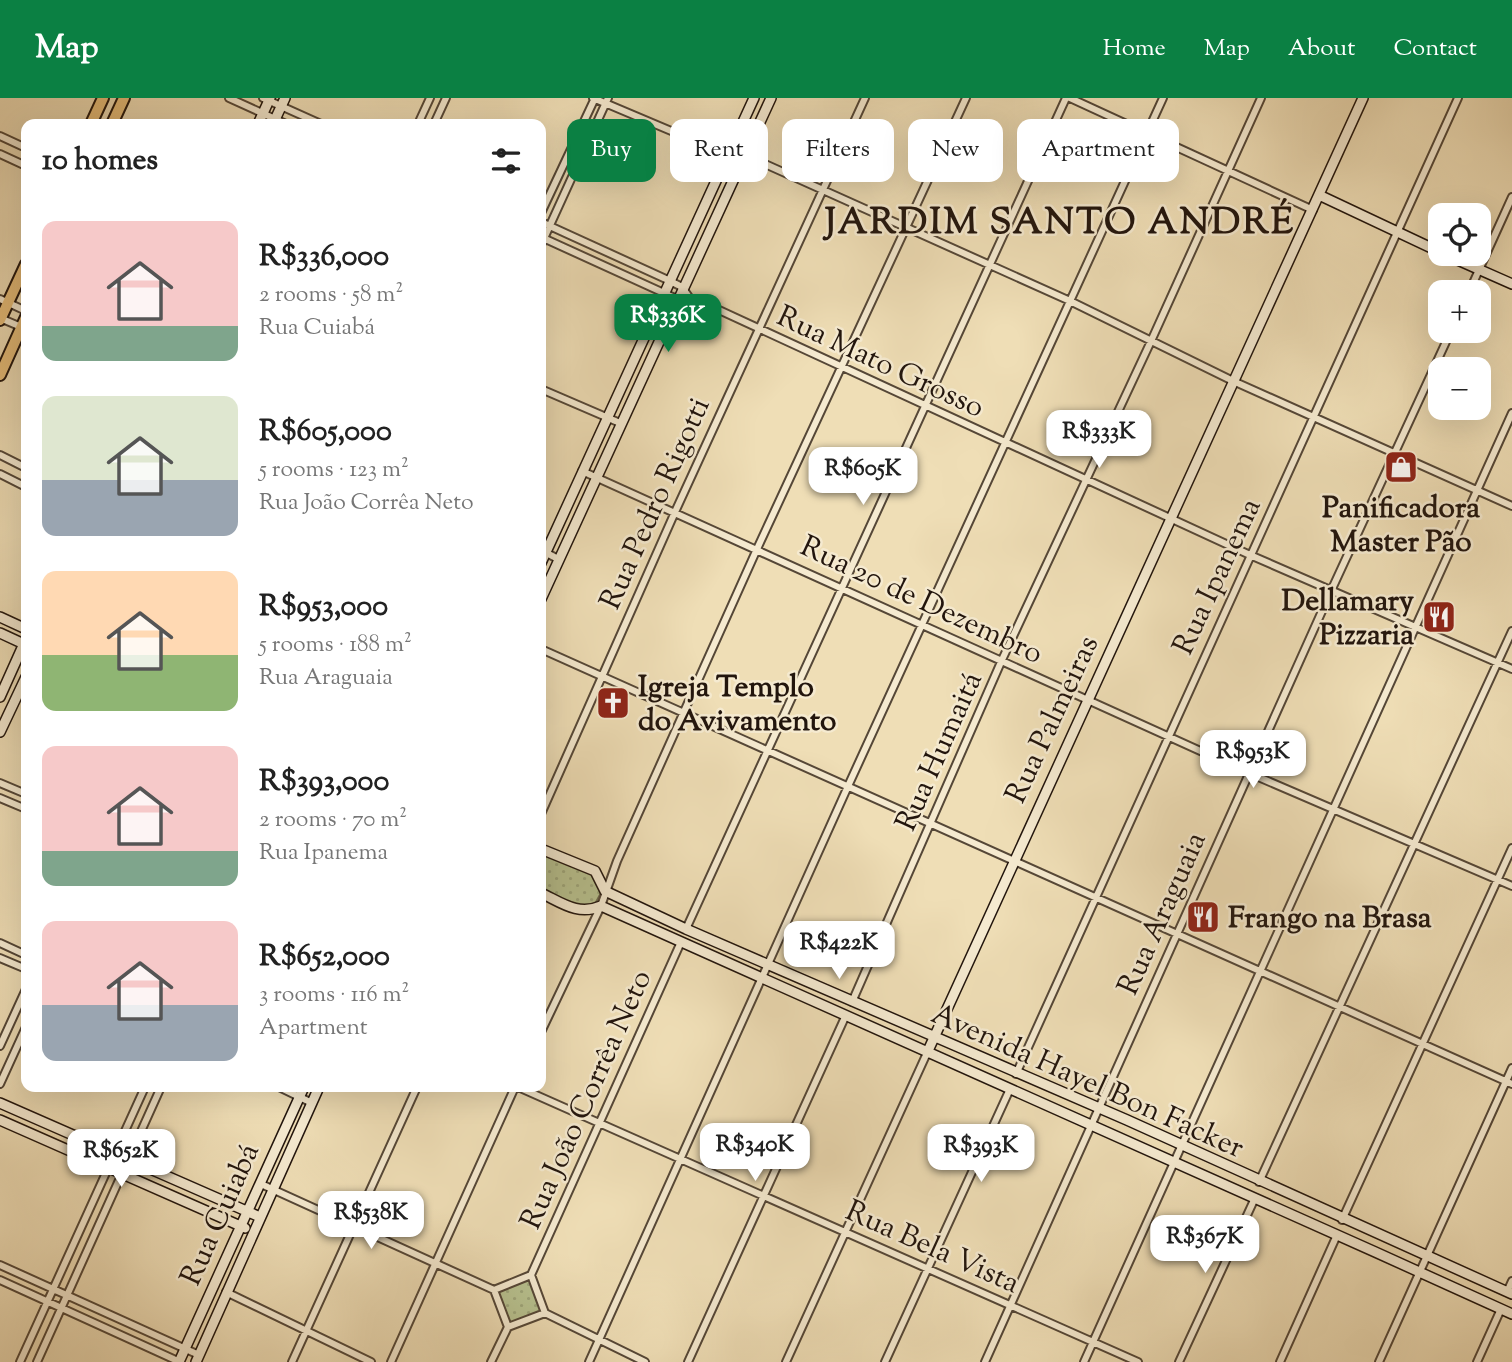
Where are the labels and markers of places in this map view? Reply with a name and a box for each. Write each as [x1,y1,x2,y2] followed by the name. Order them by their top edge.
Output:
[611,294,725,354] pin: R$336K
[1042,410,1156,470] pin: R$333K
[806,448,920,507] pin: R$605K
[1382,448,1420,486] shop icon: Panificadora Master Pão
[1322,488,1480,565] place label: Panificadora Master Pão
[1281,581,1414,658] place label: Dellamary Pizzaria
[1420,598,1458,636] restaurant icon: Dellamary Pizzaria
[638,667,836,744] place label: Igreja Templo do Avivamento
[594,684,632,722] church icon: Igreja Templo do Avivamento
[1196,730,1310,790] pin: R$953K
[1184,898,1222,936] restaurant icon: Frango na Brasa
[1228,898,1432,941] place label: Frango na Brasa
[782,922,896,981] pin: R$422K
[698,1124,812,1183] pin: R$340K
[924,1124,1038,1184] pin: R$393K
[64,1130,178,1189] pin: R$652K
[314,1192,428,1251] pin: R$538K
[1148,1216,1262,1275] pin: R$367K

